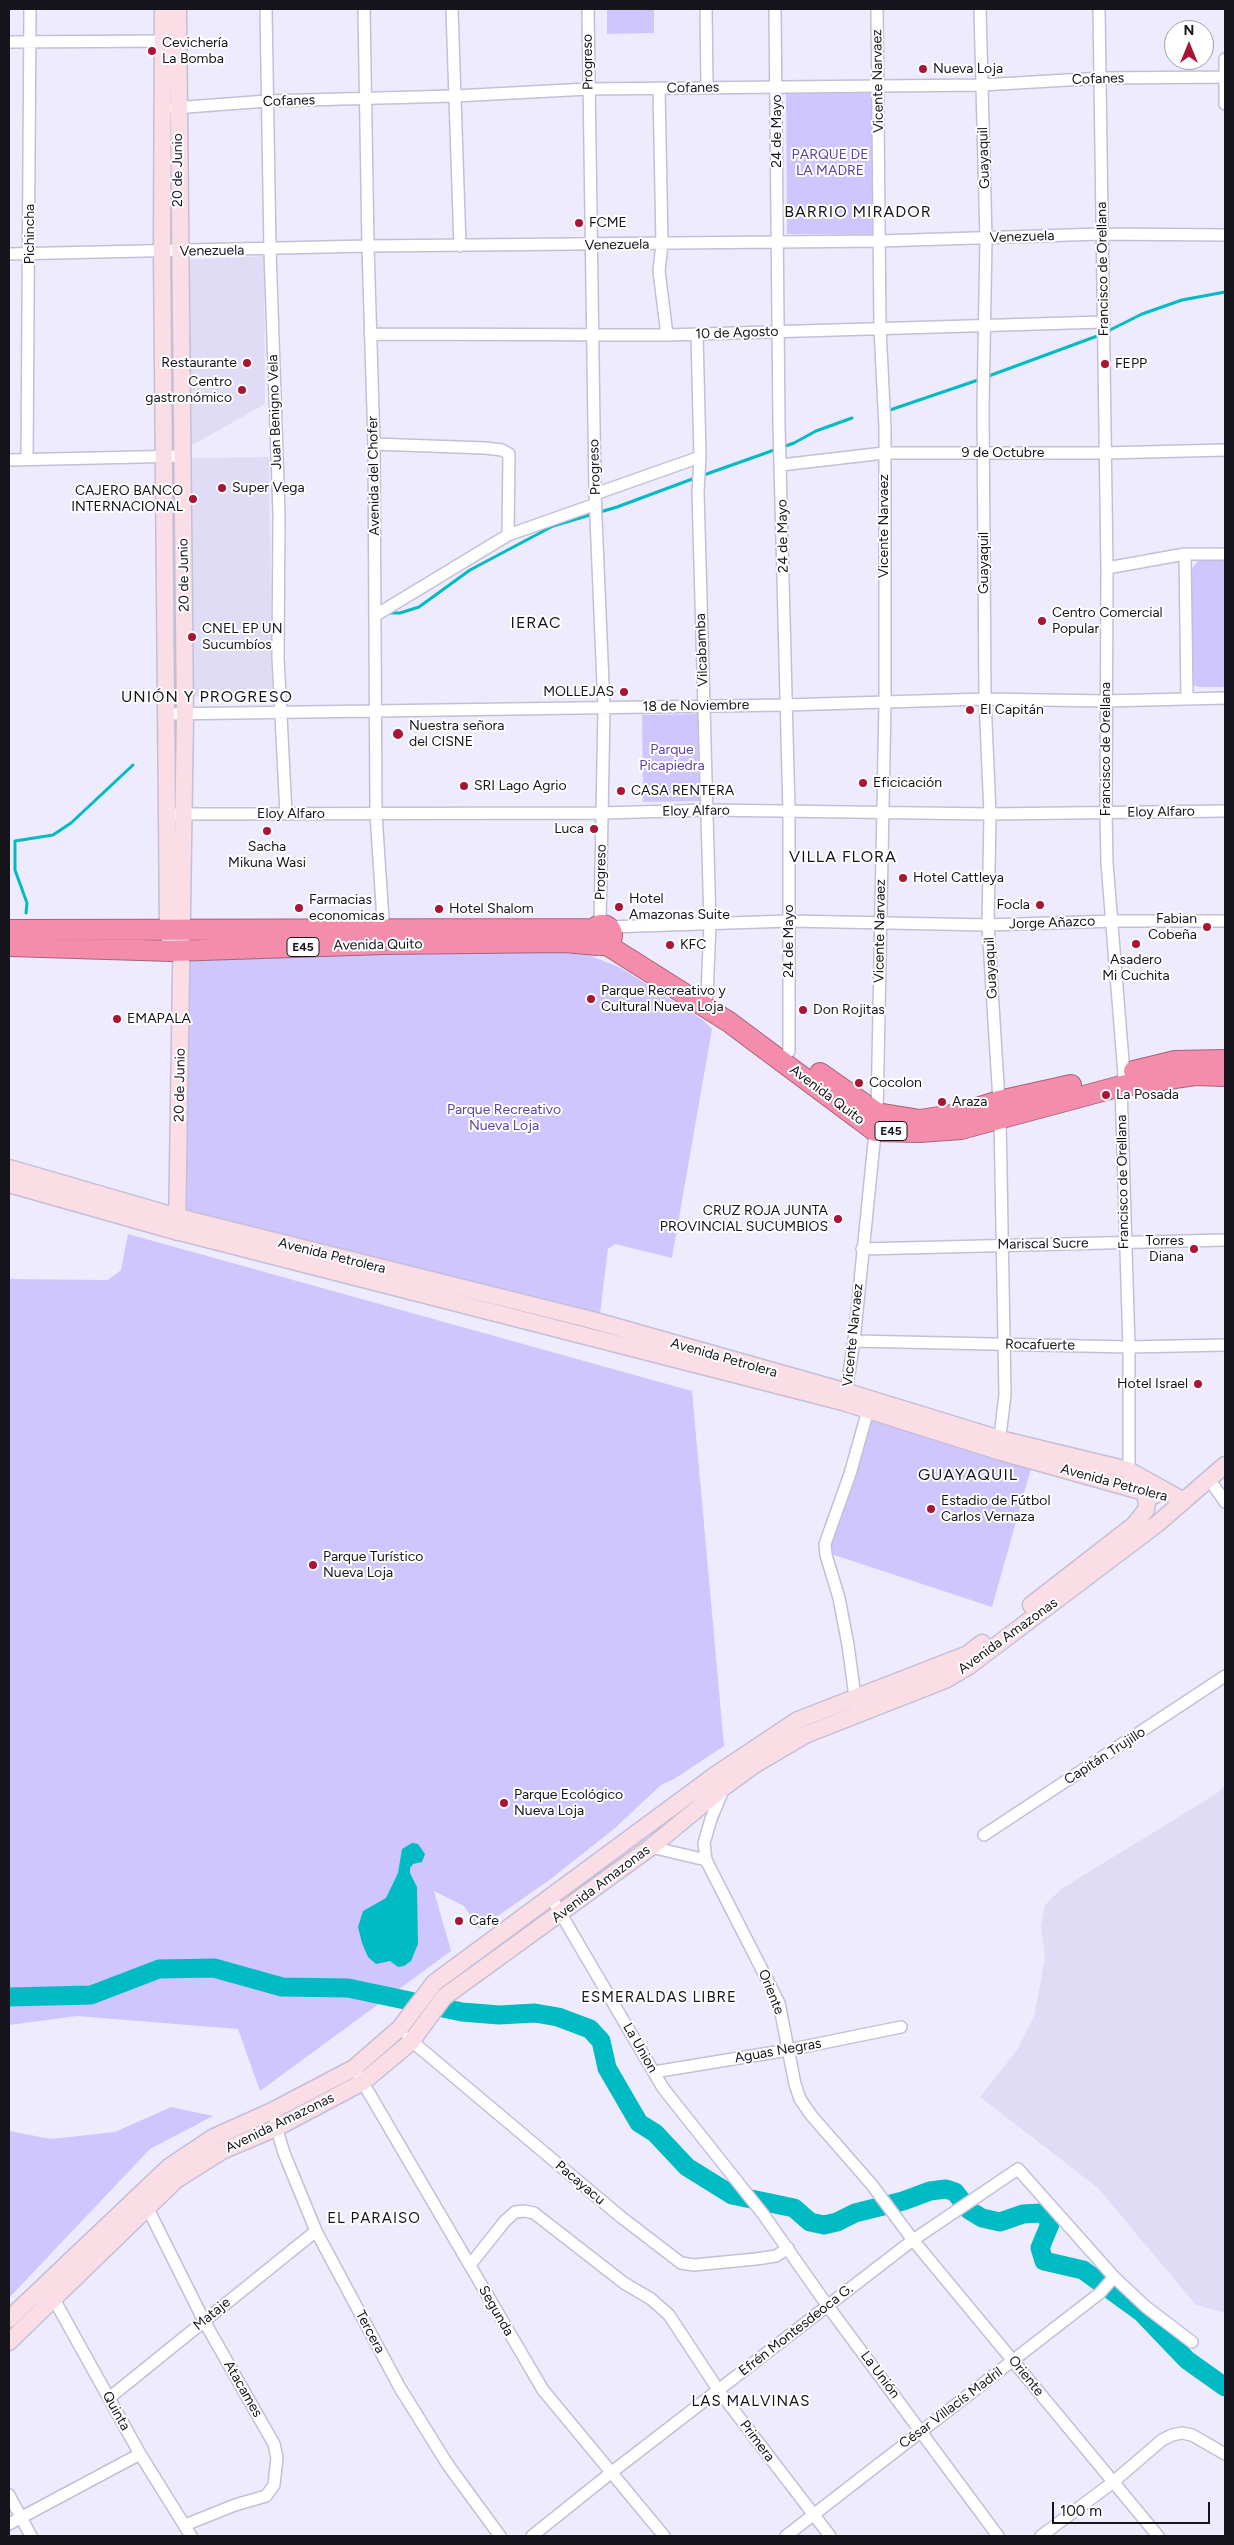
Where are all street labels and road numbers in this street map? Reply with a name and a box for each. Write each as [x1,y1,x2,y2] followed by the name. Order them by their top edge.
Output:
[869,29,887,133] street label: Vicente Narvaez
[579,34,597,90] street label: Progreso
[1071,70,1125,88] street label: Cofanes
[667,79,719,97] street label: Cofanes
[262,92,316,110] street label: Cofanes
[769,94,785,168] street label: 24 de Mayo
[975,127,993,189] street label: Guayaquil
[170,133,186,207] street label: 20 de Junio
[1093,202,1113,336] street label: Francisco de Orellana
[22,204,38,264] street label: Pichincha
[989,227,1055,247] street label: Venezuela
[584,236,650,254] street label: Venezuela
[179,242,245,260] street label: Venezuela
[695,323,779,343] street label: 10 de Agosto
[265,354,285,470] street label: Juan Benigno Vela
[365,416,383,536] street label: Avenida del Chofer
[586,439,604,495] street label: Progreso
[962,445,1044,461] street label: 9 de Octubre
[876,474,892,578] street label: Vicente Narvaez
[774,499,792,573] street label: 24 de Mayo
[976,532,992,594] street label: Guayaquil
[175,538,193,612] street label: 20 de Junio
[692,613,712,687] street label: Vilcabamba
[1098,682,1114,816] street label: Francisco de Orellana
[643,697,749,715] street label: 18 de Noviembre
[662,802,730,820] street label: Eloy Alfaro
[1127,803,1195,821] street label: Eloy Alfaro
[257,806,325,822] street label: Eloy Alfaro
[592,844,610,900] street label: Progreso
[871,879,889,983] street label: Vicente Narvaez
[781,904,797,978] street label: 24 de Mayo
[1009,913,1095,933] street label: Jorge Añazco
[333,936,423,954] street label: Avenida Quito
[981,937,1001,999] street label: Guayaquil
[287,938,319,956] road number: E45
[171,1048,189,1122] street label: 20 de Junio
[786,1061,868,1129] street label: Avenida Quito
[1113,1115,1133,1249] street label: Francisco de Orellana
[875,1122,907,1140] road number: E45
[276,1235,388,1277] street label: Avenida Petrolera
[997,1235,1089,1253] street label: Mariscal Sucre
[839,1282,867,1388] street label: Vicente Narvaez
[669,1335,779,1381] street label: Avenida Petrolera
[1005,1336,1075,1354] street label: Rocafuerte
[1059,1461,1169,1505] street label: Avenida Petrolera
[955,1594,1061,1678] street label: Avenida Amazonas
[1061,1724,1149,1788] street label: Capitán Trujillo
[548,1842,654,1926] street label: Avenida Amazonas
[754,1967,788,2017] street label: Oriente
[619,2020,661,2076] street label: La Union
[733,2035,823,2067] street label: Aguas Negras
[223,2089,337,2157] street label: Avenida Amazonas
[552,2157,608,2209] street label: Pacayacu
[736,2280,856,2380] street label: Efrén Montesdeoca G.
[475,2283,517,2339] street label: Segunda
[190,2294,234,2334] street label: Mataje
[352,2308,388,2356] street label: Tercera
[857,2348,903,2402] street label: La Unión
[1005,2352,1047,2400] street label: Oriente
[220,2358,266,2420] street label: Atacames
[896,2364,1006,2452] street label: César Villacís Madril
[98,2388,134,2434] street label: Quinta
[736,2417,778,2465] street label: Primera

